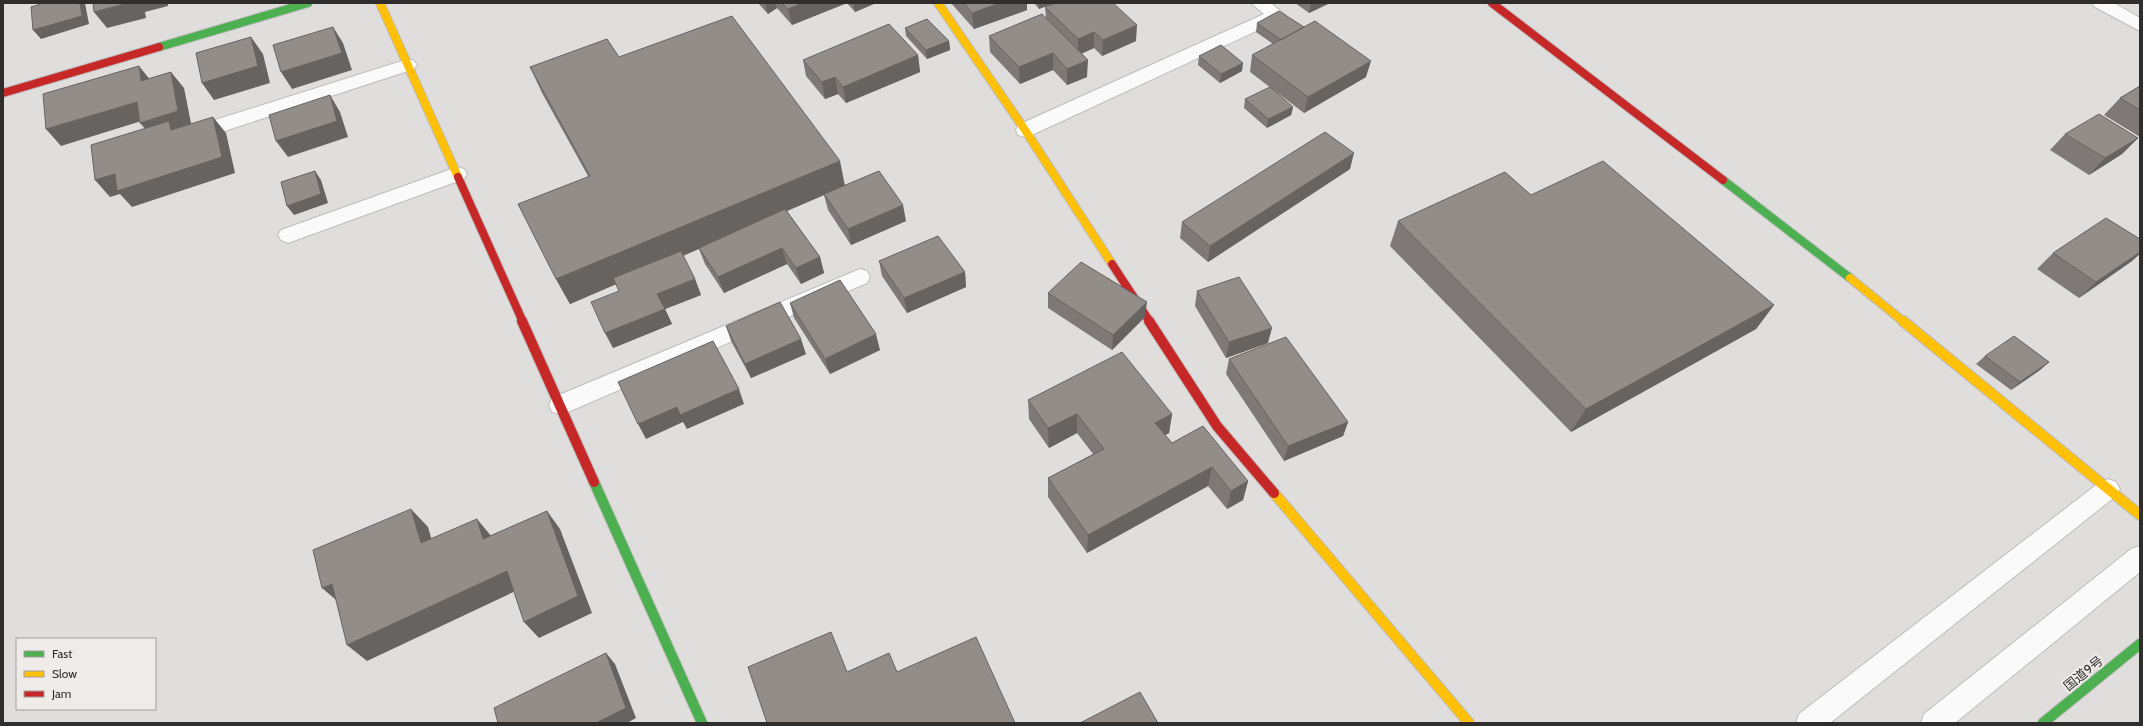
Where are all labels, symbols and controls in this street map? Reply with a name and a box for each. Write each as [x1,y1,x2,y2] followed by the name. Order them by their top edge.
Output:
[16,638,156,710] legend
[52,646,72,661] text: Fast
[2060,652,2106,694] street label: 国道9号
[52,666,77,681] text: Slow
[51,686,71,701] text: Jam

